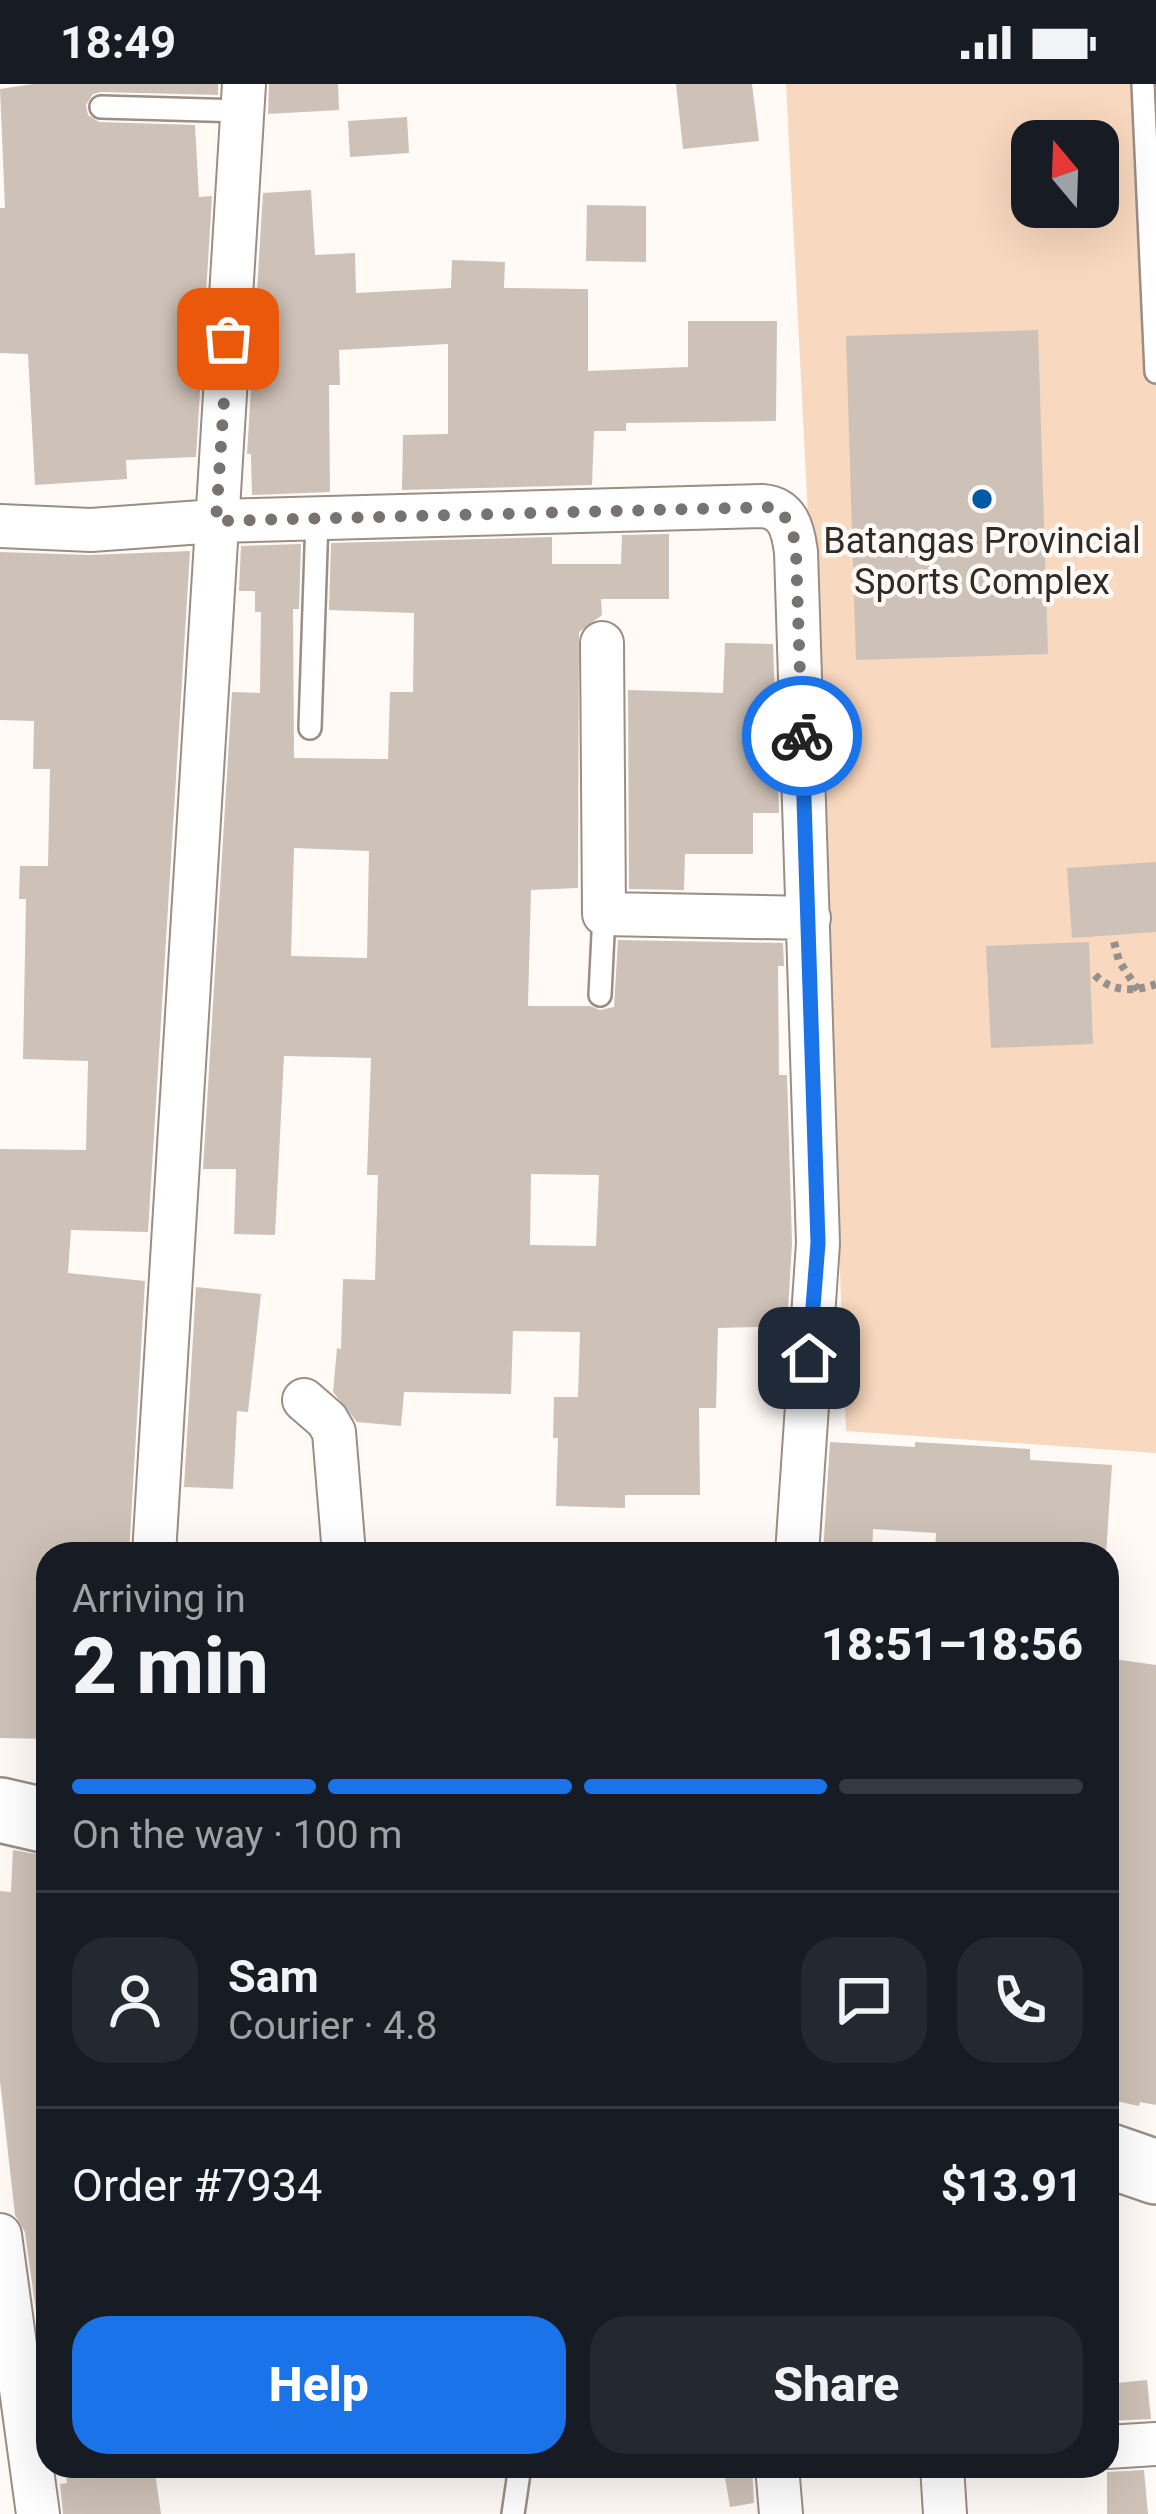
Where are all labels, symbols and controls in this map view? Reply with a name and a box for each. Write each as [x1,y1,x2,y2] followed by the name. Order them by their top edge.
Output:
[60,16,176,69] text: 18:49
[1011,120,1119,228] north arrow
[1011,120,1119,228] map controls
[177,288,279,390] pin
[195,306,261,372] icon: bag
[969,486,995,512] marker: Batangas Provincial Sports Complex
[823,520,1141,603] place label: Batangas Provincial Sports Complex
[742,676,862,796] courier
[769,703,835,769] icon: bike
[758,1307,860,1409] pin
[776,1325,842,1391] icon: home
[72,1576,246,1622] text: Arriving in
[821,1618,1083,1671] text: 18:51–18:56
[72,1621,269,1712] text: 2 min
[72,1812,403,1858] text: On the way · 100 m
[72,1937,198,2063] button: person
[801,1937,927,2063] button: chat
[957,1937,1083,2063] button: phone
[228,1950,319,2003] text: Sam
[228,2003,437,2049] text: Courier · 4.8
[72,2159,322,2212] text: Order #7934
[941,2159,1083,2212] text: $13.91
[72,2316,566,2454] button: Help
[590,2316,1083,2454] button: Share

